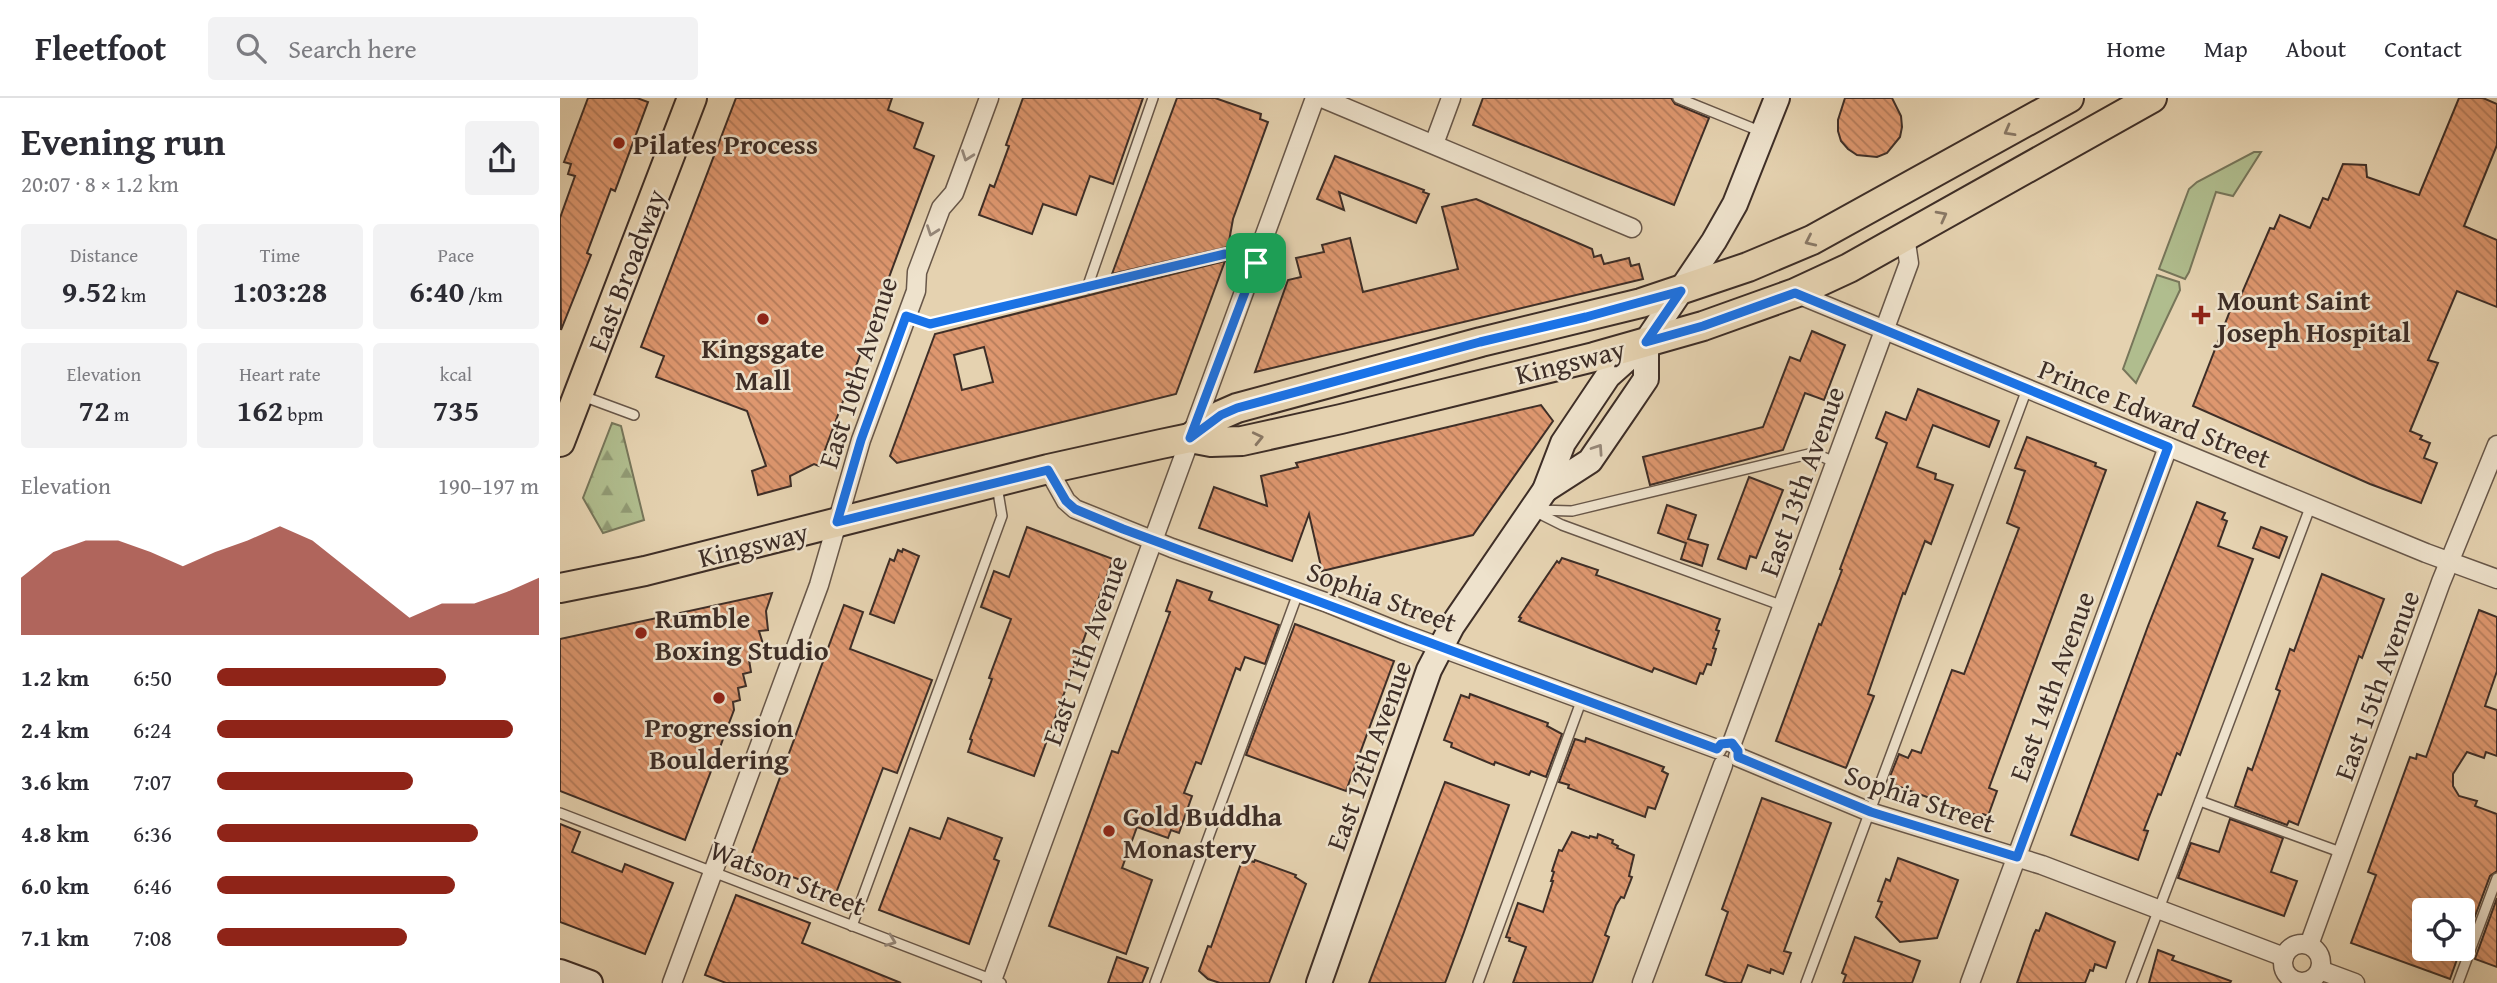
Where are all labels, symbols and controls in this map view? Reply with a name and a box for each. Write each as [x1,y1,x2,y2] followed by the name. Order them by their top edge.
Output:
[208,17,698,80] search box
[35,24,166,72] text: Fleetfoot
[232,29,270,67] icon: search
[288,29,417,68] text: Search here
[2107,31,2166,66] text: Home
[2204,31,2248,66] text: Map
[2286,31,2346,66] text: About
[2384,31,2462,66] text: Contact
[21,113,225,169] text: Evening run
[465,121,539,195] button: share
[633,123,818,164] place label: Pilates Process
[2004,123,2017,136] one-way arrow
[611,135,627,151] marker: Pilates Process
[961,149,975,161] one-way arrow
[21,167,179,200] text: 20:07 · 8 × 1.2 km
[576,183,676,357] street label: East Broadway
[1935,211,1947,224] one-way arrow
[926,224,940,236] one-way arrow
[1226,233,1286,293] pin
[1805,233,1817,247] one-way arrow
[70,241,138,269] text: Distance
[260,241,300,269] text: Time
[438,241,474,269] text: Pace
[1237,244,1275,282] icon: arrive
[62,269,117,313] text: 9.52
[233,269,327,313] text: 1:03:28
[409,269,464,313] text: 6:40
[807,271,907,473] street label: East 10th Avenue
[2213,279,2411,352] place label: Mount Saint Joseph Hospital
[117,281,146,309] text: km
[464,281,503,309] text: /km
[2191,305,2211,325] marker: Mount Saint Joseph Hospital
[755,311,771,327] marker: Kingsgate Mall
[701,327,825,400] place label: Kingsgate Mall
[1511,328,1629,394] street label: Kingsway
[2033,348,2277,478] street label: Prince Edward Street
[67,360,141,388] text: Elevation
[239,360,321,388] text: Heart rate
[440,360,472,388] text: kcal
[1748,380,1854,582] street label: East 13th Avenue
[79,388,110,432] text: 72
[237,388,283,432] text: 162
[433,388,479,432] text: 735
[110,400,129,428] text: m
[283,400,323,428] text: bpm
[1252,431,1264,446] one-way arrow
[1590,444,1602,457] one-way arrow
[21,469,111,502] text: Elevation
[438,469,539,502] text: 190–197 m
[694,511,812,577] street label: Kingsway
[1031,549,1137,751] street label: East 11th Avenue
[1301,550,1463,642] street label: Sophia Street
[2323,584,2429,786] street label: East 15th Avenue
[1998,585,2104,787] street label: East 14th Avenue
[655,597,829,670] place label: Rumble Boxing Studio
[633,625,649,641] marker: Rumble Boxing Studio
[1315,654,1421,856] street label: East 12th Avenue
[21,661,89,694] text: 1.2 km
[133,661,172,694] text: 6:50
[711,690,727,706] marker: Progression Bouldering
[645,706,794,779] place label: Progression Bouldering
[21,713,89,746] text: 2.4 km
[133,713,172,746] text: 6:24
[1839,753,2001,843] street label: Sophia Street
[21,765,89,798] text: 3.6 km
[133,765,172,798] text: 7:07
[1123,795,1283,868] place label: Gold Buddha Monastery
[21,817,89,850] text: 4.8 km
[133,817,172,850] text: 6:36
[1101,823,1117,839] marker: Gold Buddha Monastery
[704,828,872,926] street label: Watson Street
[21,869,89,902] text: 6.0 km
[133,869,172,902] text: 6:46
[2412,898,2475,961] map controls
[2412,898,2475,961] button: locate
[21,921,89,954] text: 7.1 km
[133,921,172,954] text: 7:08
[884,933,896,947] one-way arrow

